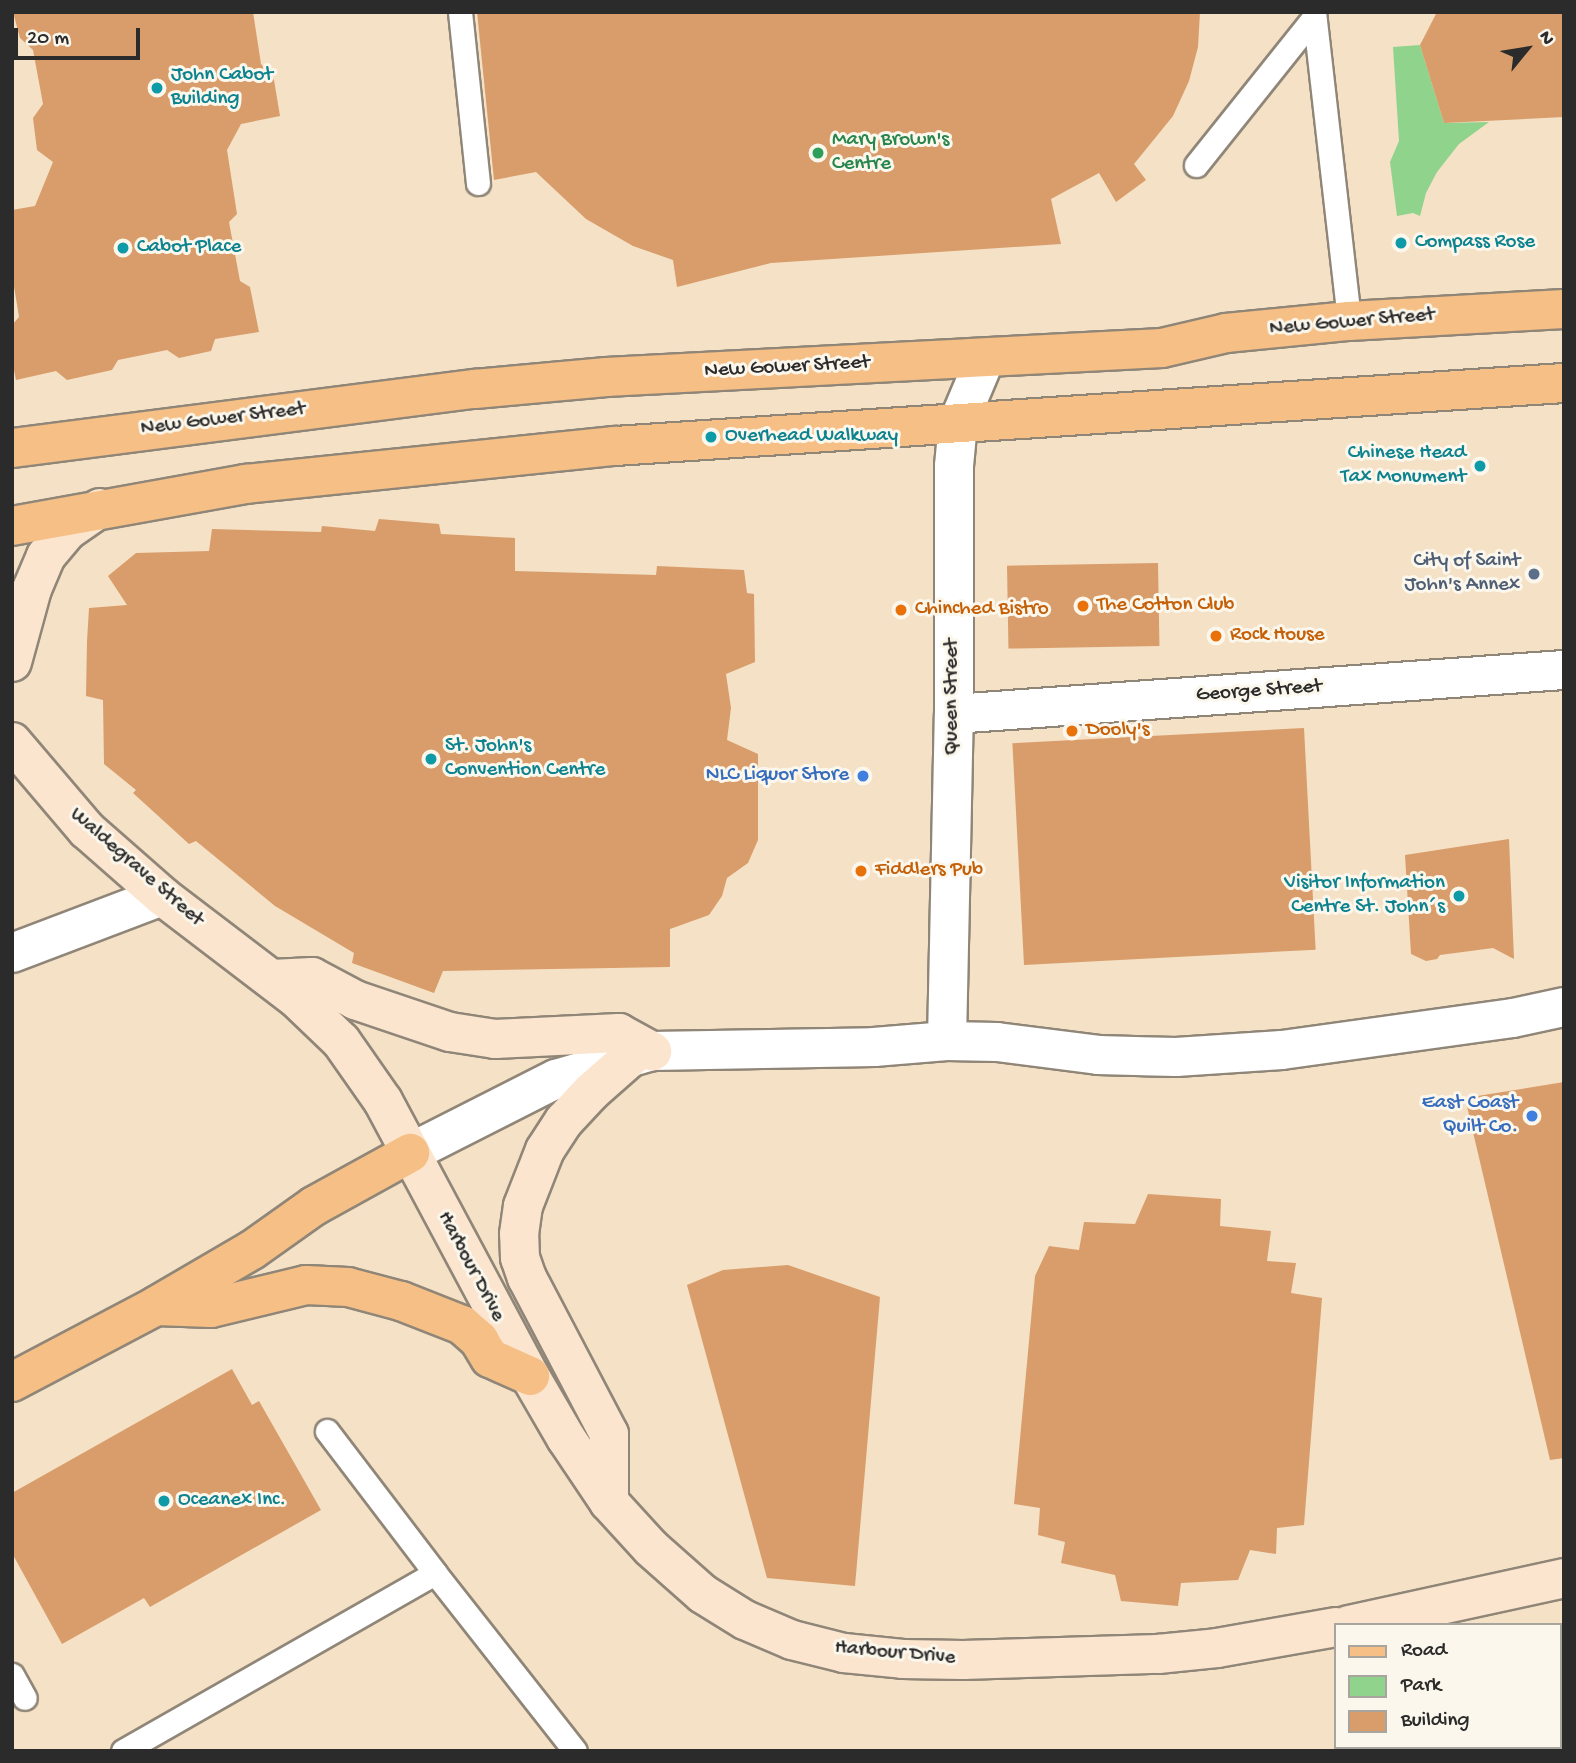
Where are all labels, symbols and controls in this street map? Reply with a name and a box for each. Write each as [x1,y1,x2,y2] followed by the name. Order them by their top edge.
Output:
[18,14,144,58] scale bar
[1492,14,1562,84] north arrow
[27,27,69,52] text: 20 m
[1533,27,1559,49] text: N
[171,63,273,113] place label: John Cabot Building
[149,80,165,96] marker: John Cabot Building
[832,128,949,178] place label: Mary Brown's Centre
[810,145,826,161] marker: Mary Brown's Centre
[1415,230,1535,256] place label: Compass Rose
[137,235,241,261] place label: Cabot Place
[1393,235,1409,251] marker: Compass Rose
[115,240,131,256] marker: Cabot Place
[1268,303,1436,343] street label: New Gower Street
[704,351,870,385] street label: New Gower Street
[139,397,307,443] street label: New Gower Street
[725,424,898,450] place label: Overhead Walkway
[703,429,719,445] marker: Overhead Walkway
[1341,441,1466,491] place label: Chinese Head Tax Monument
[1472,458,1488,474] marker: Chinese Head Tax Monument
[1404,549,1520,599] place label: City of Saint John's Annex
[1526,566,1542,582] marker: City of Saint John's Annex
[1097,593,1234,619] place label: The Cotton Club
[915,597,1049,623] place label: Chinched Bistro
[1075,598,1091,614] marker: The Cotton Club
[893,602,909,618] marker: Chinched Bistro
[1230,623,1325,649] place label: Rock House
[1208,628,1224,644] marker: Rock House
[940,639,966,755] street label: Queen Street
[1195,675,1323,709] street label: George Street
[1086,718,1150,744] place label: Dooly's
[1064,723,1080,739] marker: Dooly's
[445,734,605,784] place label: St. John's Convention Centre
[423,751,439,767] marker: St. John's Convention Centre
[706,763,849,789] place label: NLC Liquor Store
[855,768,871,784] marker: NLC Liquor Store
[64,803,208,933] street label: Waldegrave Street
[875,858,983,884] place label: Fiddlers Pub
[853,863,869,879] marker: Fiddlers Pub
[1284,871,1445,921] place label: Visitor Information Centre St. John´s
[1451,888,1467,904] marker: Visitor Information Centre St. John´s
[1422,1091,1518,1141] place label: East Coast Quilt Co.
[1524,1108,1540,1124] marker: East Coast Quilt Co.
[430,1208,510,1326] street label: Harbour Drive
[178,1488,286,1514] place label: Oceanex Inc.
[156,1493,172,1509] marker: Oceanex Inc.
[1334,1623,1562,1749] legend
[834,1636,956,1672] street label: Harbour Drive
[1401,1639,1447,1664] text: Road
[1401,1674,1441,1699] text: Park
[1401,1709,1470,1734] text: Building

